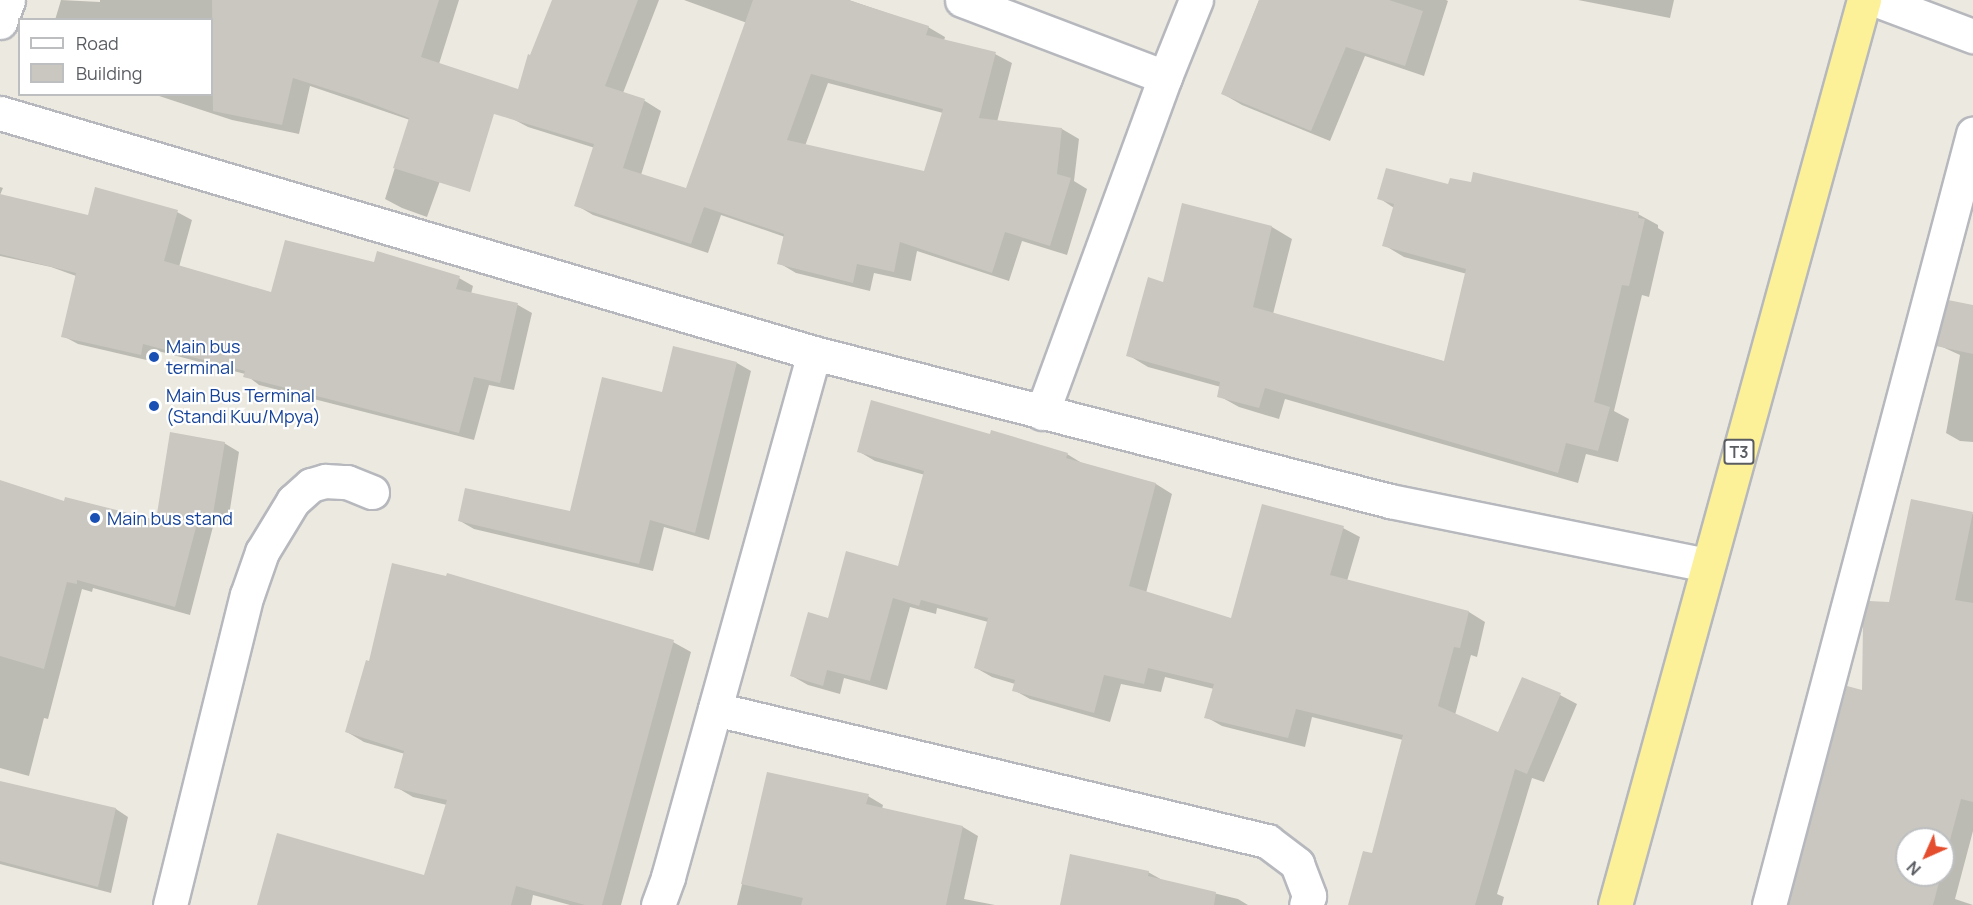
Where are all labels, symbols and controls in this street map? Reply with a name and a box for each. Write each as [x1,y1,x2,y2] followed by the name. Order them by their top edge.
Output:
[18,18,213,96] legend
[76,31,119,55] text: Road
[76,61,142,85] text: Building
[166,336,240,378] place label: Main bus terminal
[147,350,161,364] marker: Main bus terminal
[166,385,321,428] place label: Main Bus Terminal (Standi Kuu/Mpya)
[147,399,161,413] marker: Main Bus Terminal (Standi Kuu/Mpya)
[1722,439,1756,465] road number: T3
[107,507,233,529] place label: Main bus stand
[88,511,102,525] marker: Main bus stand
[1895,827,1955,887] north arrow
[1902,856,1926,880] text: N

